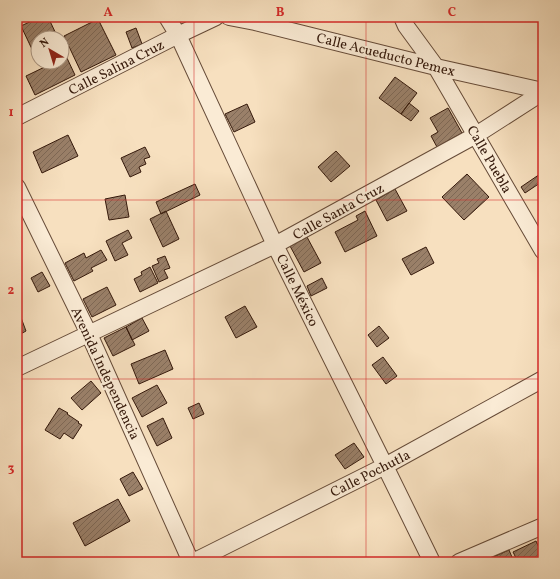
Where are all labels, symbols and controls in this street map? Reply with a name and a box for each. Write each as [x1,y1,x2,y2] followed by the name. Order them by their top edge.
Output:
[103,4,113,22] text: A
[276,4,285,22] text: B
[448,4,456,22] text: C
[314,29,457,82] street label: Calle Acueducto Pemex
[30,30,70,70] north arrow
[37,35,53,52] text: N
[66,36,168,101] street label: Calle Salina Cruz
[8,104,14,122] text: 1
[462,122,516,197] street label: Calle Puebla
[290,179,388,245] street label: Calle Santa Cruz
[271,251,322,330] street label: Calle México
[8,282,15,300] text: 2
[66,304,144,443] street label: Avenida Independencia
[327,446,414,503] street label: Calle Pochutla
[8,460,15,478] text: 3

